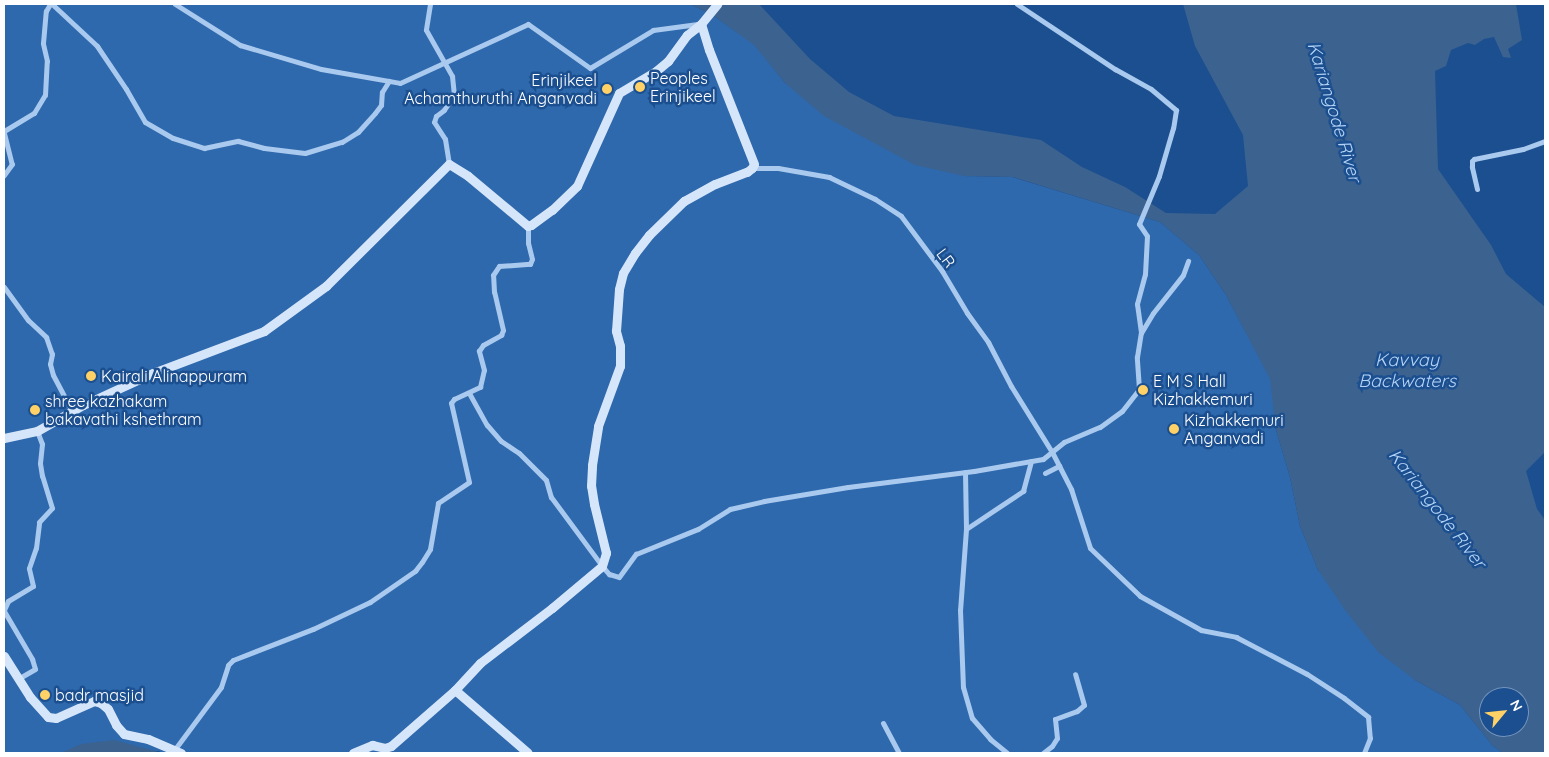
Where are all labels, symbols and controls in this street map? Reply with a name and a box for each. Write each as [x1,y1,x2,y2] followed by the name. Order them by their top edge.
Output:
[1302,39,1366,185] water label: Kariangode River
[650,68,716,106] place label: Peoples Erinjikeel
[404,70,597,108] place label: Erinjikeel Achamthuruthi Anganvadi
[634,81,646,93] marker: Peoples Erinjikeel
[601,83,613,95] marker: Erinjikeel Achamthuruthi Anganvadi
[933,245,959,271] street label: LR
[1358,350,1456,392] water label: Kavvay Backwaters
[101,366,247,386] place label: Kairali Alinappuram
[85,370,97,382] marker: Kairali Alinappuram
[1153,371,1253,409] place label: E M S Hall Kizhakkemuri
[1137,384,1149,396] marker: E M S Hall Kizhakkemuri
[45,391,202,429] place label: shree kazhakam bakavathi kshethram
[29,404,41,416] marker: shree kazhakam bakavathi kshethram
[1184,410,1284,448] place label: Kizhakkemuri Anganvadi
[1168,423,1180,435] marker: Kizhakkemuri Anganvadi
[1384,445,1490,573] water label: Kariangode River
[55,685,144,705] place label: badr masjid
[1479,687,1529,737] north arrow
[39,689,51,701] marker: badr masjid
[1506,697,1527,714] text: N

